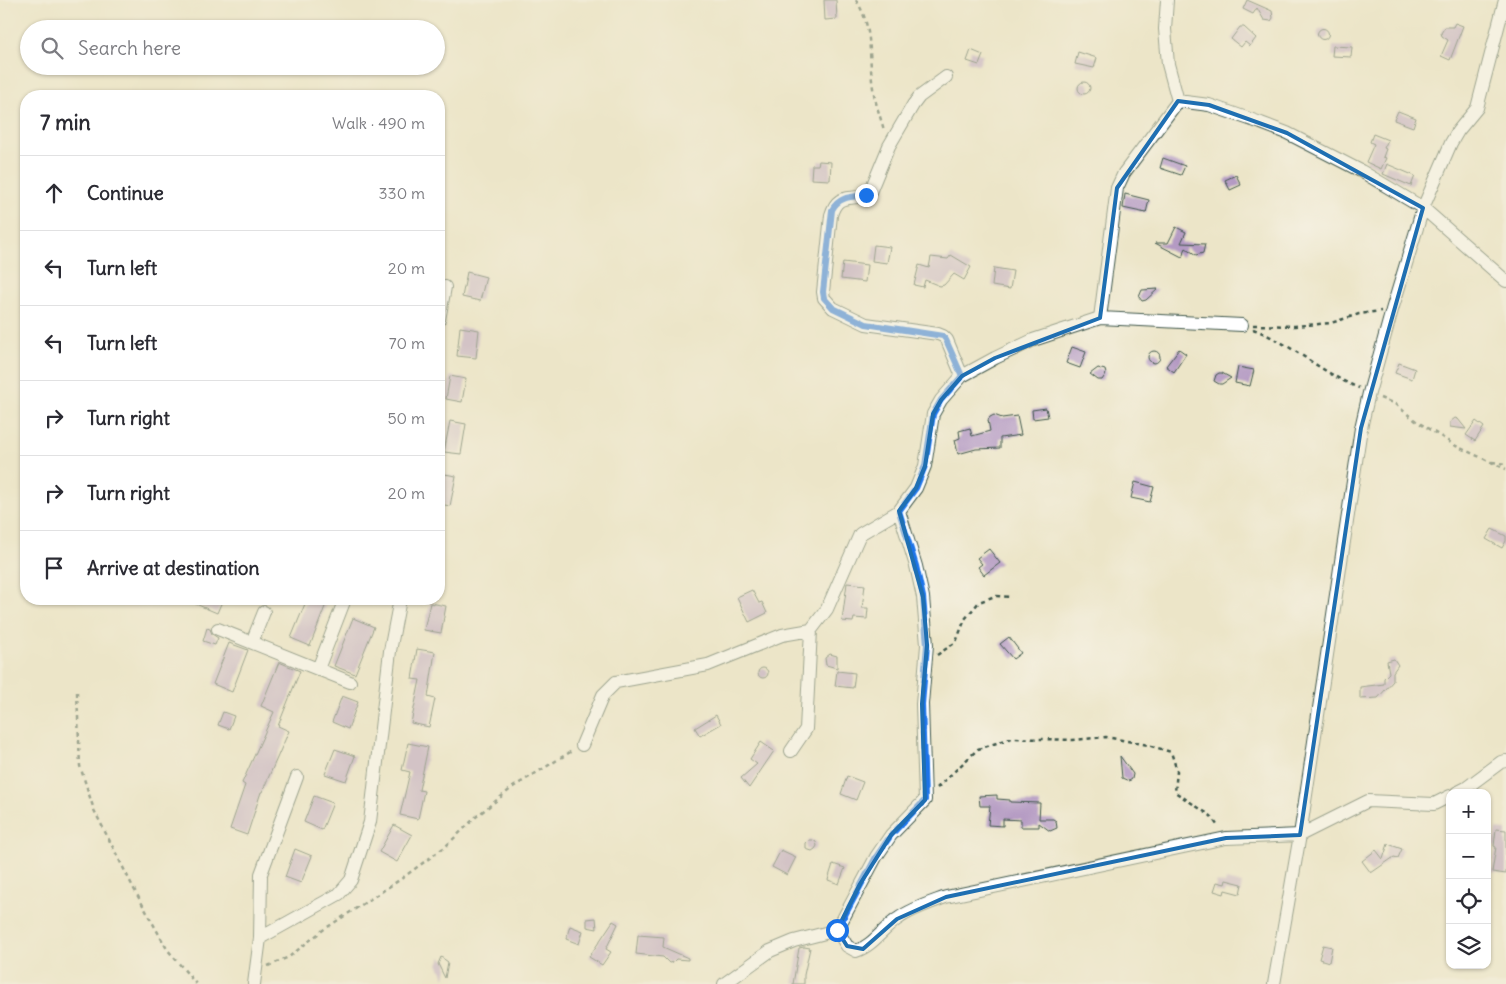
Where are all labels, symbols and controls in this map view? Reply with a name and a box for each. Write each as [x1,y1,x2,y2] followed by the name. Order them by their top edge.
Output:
[20,20,445,75] search box
[38,34,66,62] icon: search
[78,36,181,60] text: Search here
[40,109,91,136] text: 7 min
[332,113,425,133] text: Walk · 490 m
[40,179,68,207] icon: ahead
[87,181,164,205] text: Continue
[378,183,425,203] text: 330 m
[855,184,878,207] route end
[40,254,68,282] icon: left
[87,256,157,280] text: Turn left
[388,258,425,278] text: 20 m
[40,329,68,357] icon: left
[87,331,157,355] text: Turn left
[389,333,425,353] text: 70 m
[40,404,68,432] icon: right
[87,406,170,430] text: Turn right
[387,408,425,428] text: 50 m
[40,479,68,507] icon: right
[87,481,170,505] text: Turn right
[388,483,425,503] text: 20 m
[40,554,68,582] icon: arrive
[87,556,260,580] text: Arrive at destination
[1446,789,1491,969] map controls
[1446,789,1491,834] button: +
[1446,834,1491,879] button: −
[1446,879,1491,924] button: locate
[826,919,849,942] route start
[1446,924,1491,969] button: layers

